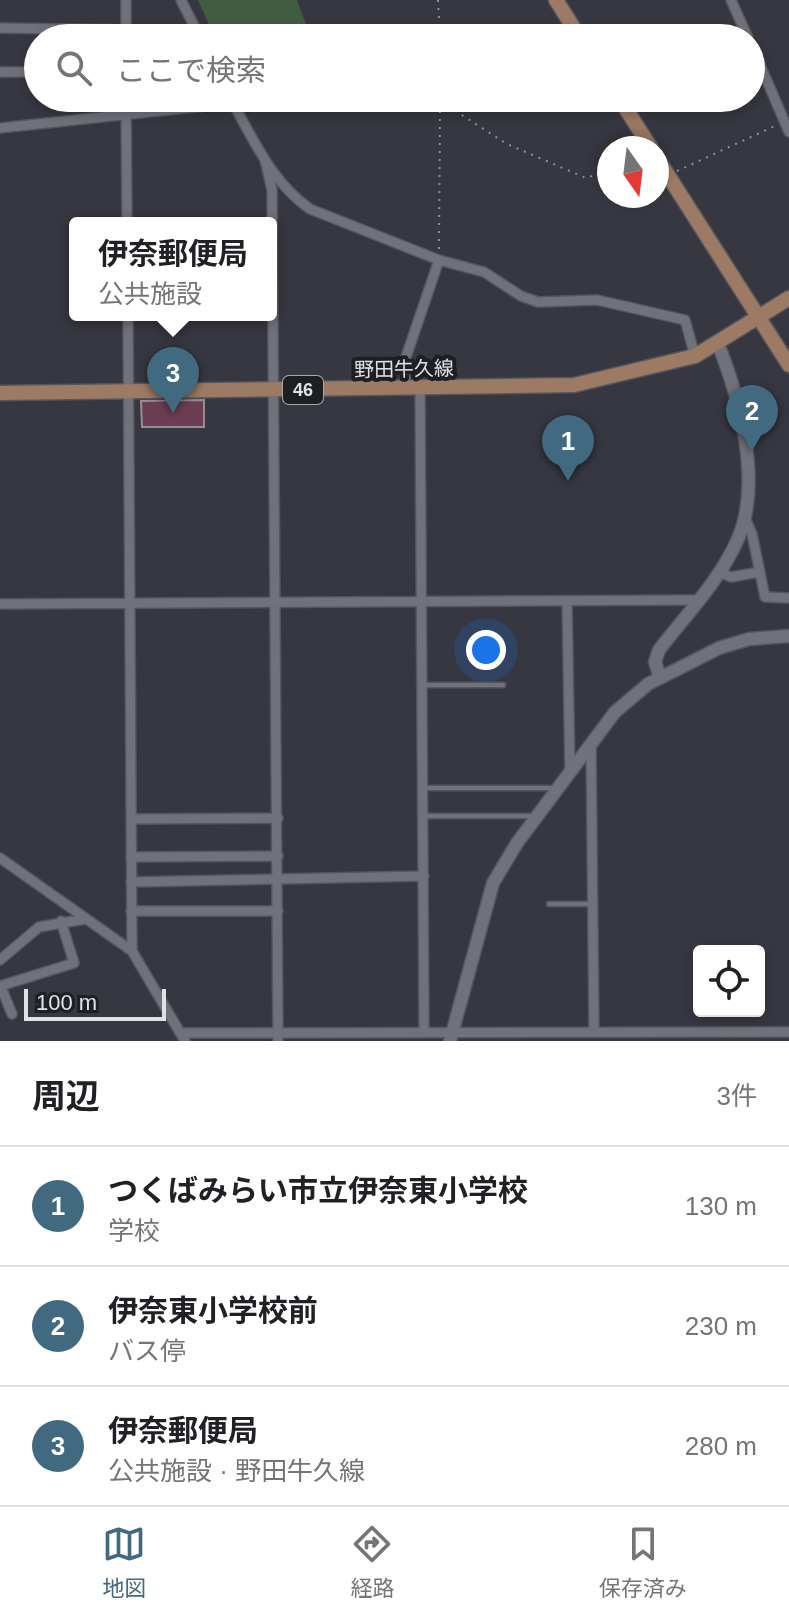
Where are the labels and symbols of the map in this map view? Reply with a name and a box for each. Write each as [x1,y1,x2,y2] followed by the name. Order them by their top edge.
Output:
[597,136,669,208] north arrow
[147,347,199,413] pin: 3
[354,357,454,381] street label: 野田牛久線
[283,376,323,404] road number: 46
[726,385,778,451] pin: 2
[542,415,594,481] pin: 1
[466,630,506,670] your location
[24,985,166,1021] scale bar

